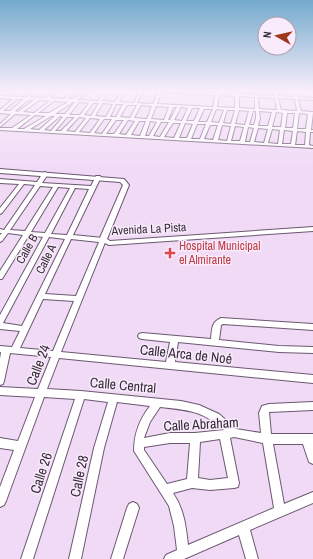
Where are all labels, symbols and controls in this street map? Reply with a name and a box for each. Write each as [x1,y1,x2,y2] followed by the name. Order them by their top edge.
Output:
[257,16,297,56] north arrow
[260,30,274,39] text: N
[110,219,187,239] street label: Avenida La Pista
[12,231,42,267] street label: Calle B
[179,238,261,268] place label: Hospital Municipal el Almirante
[32,241,60,277] street label: Calle A
[164,247,176,259] marker: Hospital Municipal el Almirante
[139,340,233,368] street label: Calle Arca de Noé
[22,342,54,388] street label: Calle 24
[89,373,157,397] street label: Calle Central
[163,413,239,435] street label: Calle Abraham
[26,450,56,496] street label: Calle 26
[66,454,92,498] street label: Calle 28

